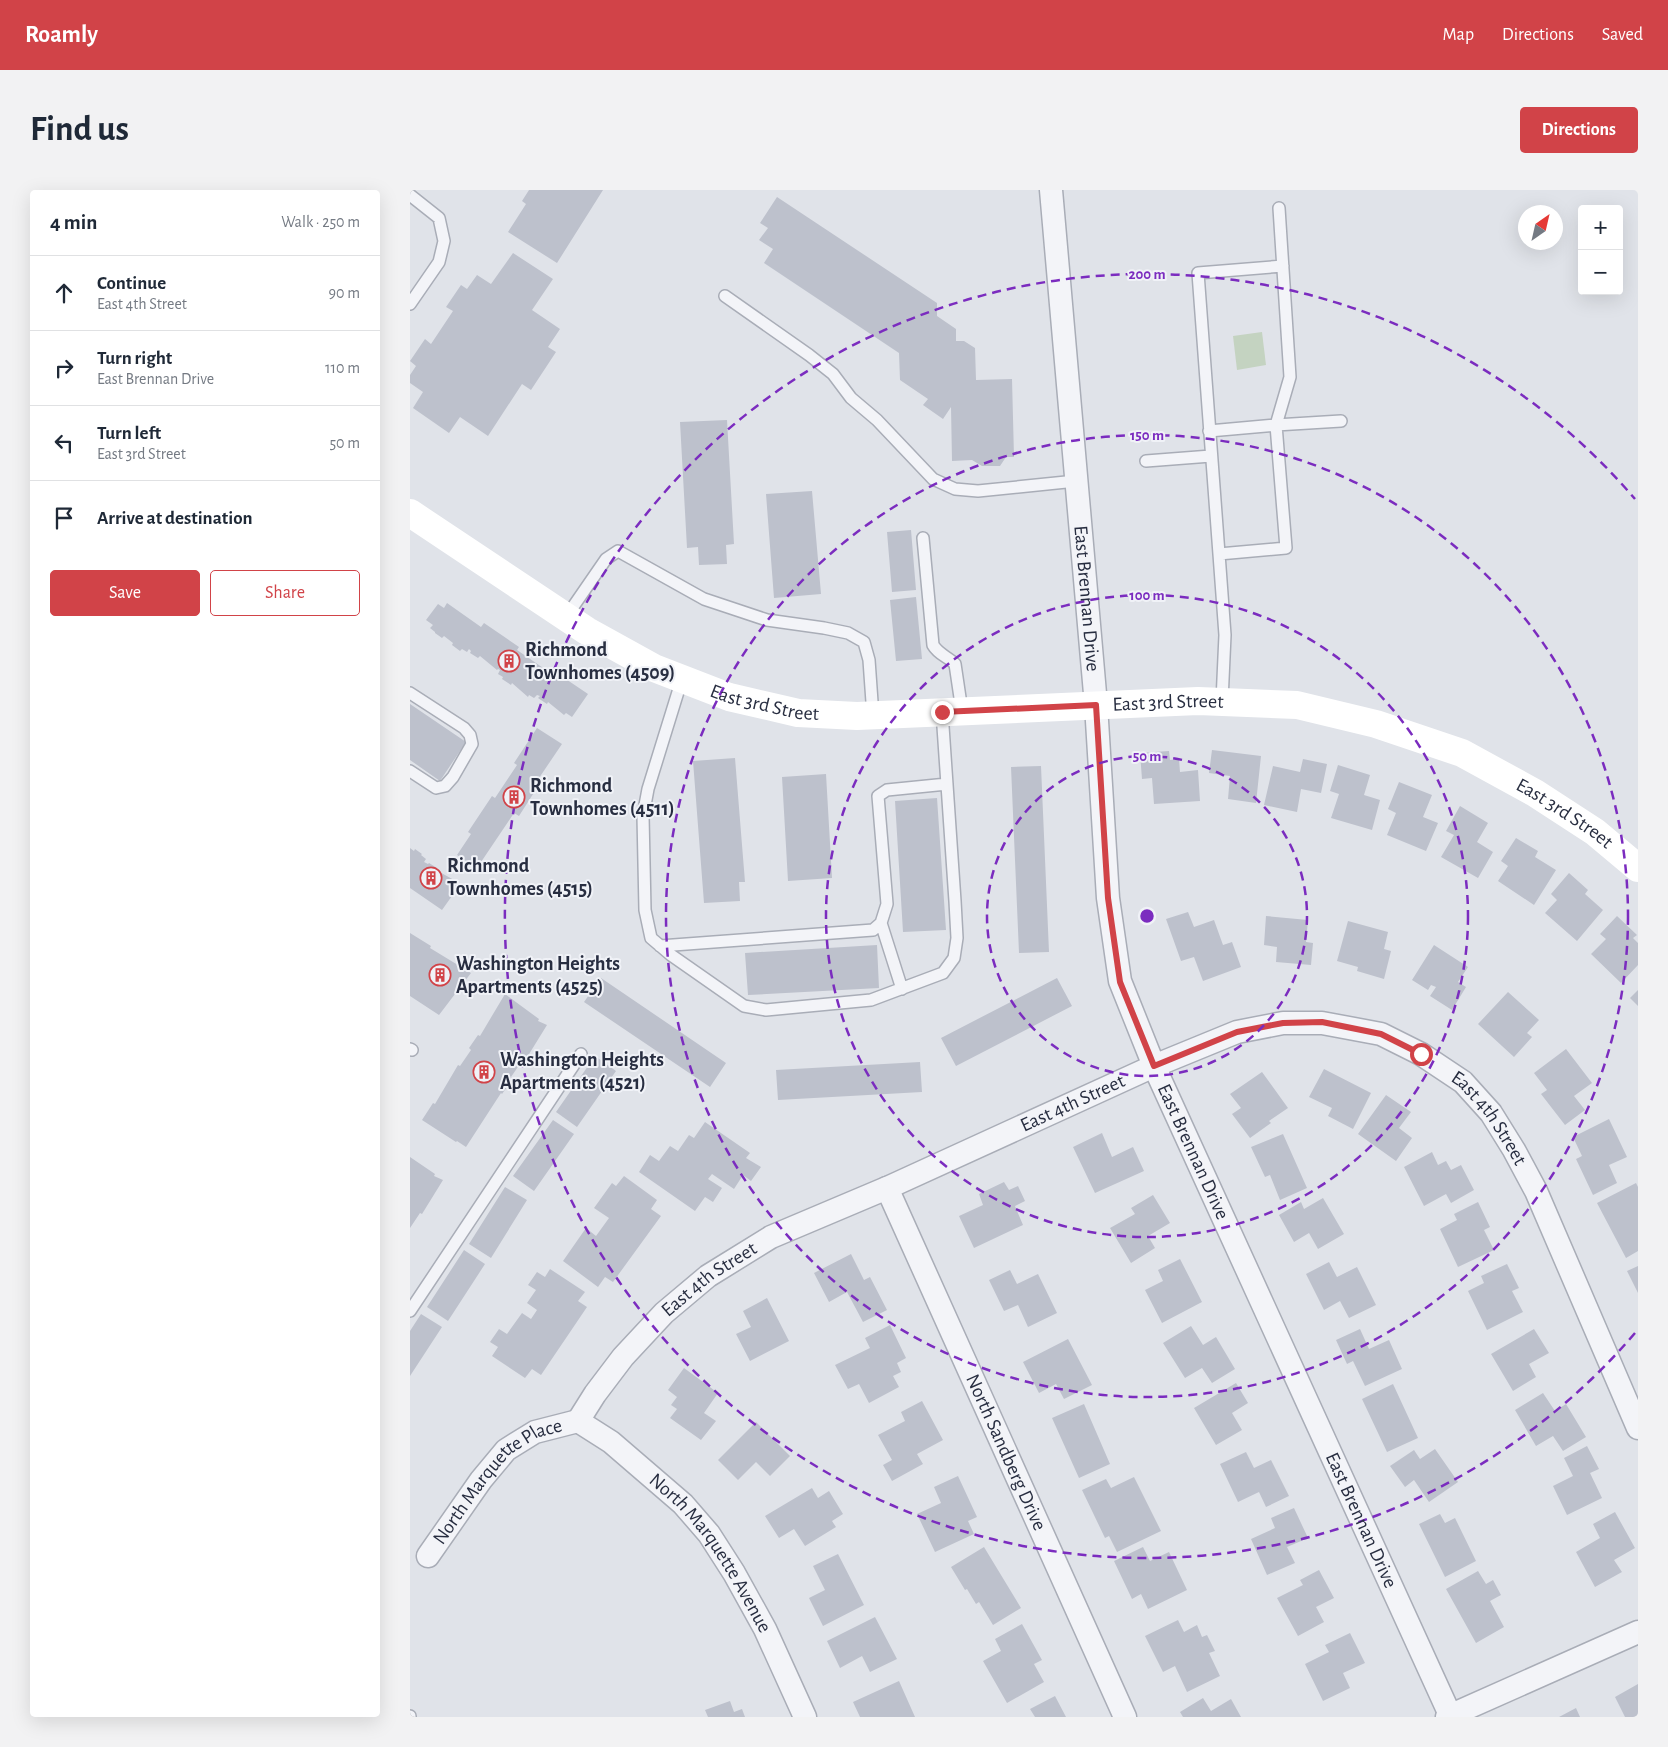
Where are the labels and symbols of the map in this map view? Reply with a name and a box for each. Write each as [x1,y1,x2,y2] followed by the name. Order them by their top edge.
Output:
[1518,205,1563,250] north arrow
[1128,267,1166,282] text: 200 m
[1130,428,1164,443] text: 150 m
[1070,525,1103,672] street label: East Brennan Drive
[1129,588,1165,603] text: 100 m
[525,640,675,683] place label: Richmond Townhomes (4509)
[497,649,521,673] building icon: Richmond Townhomes (4509)
[707,681,820,724] street label: East 3rd Street
[1112,691,1225,715] street label: East 3rd Street
[931,701,954,724] route end
[1133,749,1161,764] text: 50 m
[1513,775,1617,853] street label: East 3rd Street
[530,776,675,819] place label: Richmond Townhomes (4511)
[502,785,526,809] building icon: Richmond Townhomes (4511)
[447,856,593,899] place label: Richmond Townhomes (4515)
[419,866,443,890] building icon: Richmond Townhomes (4515)
[1138,907,1156,925] centre of rings
[456,954,620,997] place label: Washington Heights Apartments (4525)
[428,963,452,987] building icon: Washington Heights Apartments (4525)
[1410,1043,1433,1066] route start
[500,1050,664,1093] place label: Washington Heights Apartments (4521)
[472,1060,496,1084] building icon: Washington Heights Apartments (4521)
[1448,1067,1530,1169] street label: East 4th Street
[1017,1070,1128,1136] street label: East 4th Street
[1154,1081,1233,1223] street label: East Brennan Drive
[658,1238,761,1320] street label: East 4th Street
[962,1371,1050,1534] street label: North Sandberg Drive
[429,1415,564,1548] street label: North Marquette Place
[1322,1449,1401,1591] street label: East Brennan Drive
[645,1470,775,1636] street label: North Marquette Avenue

